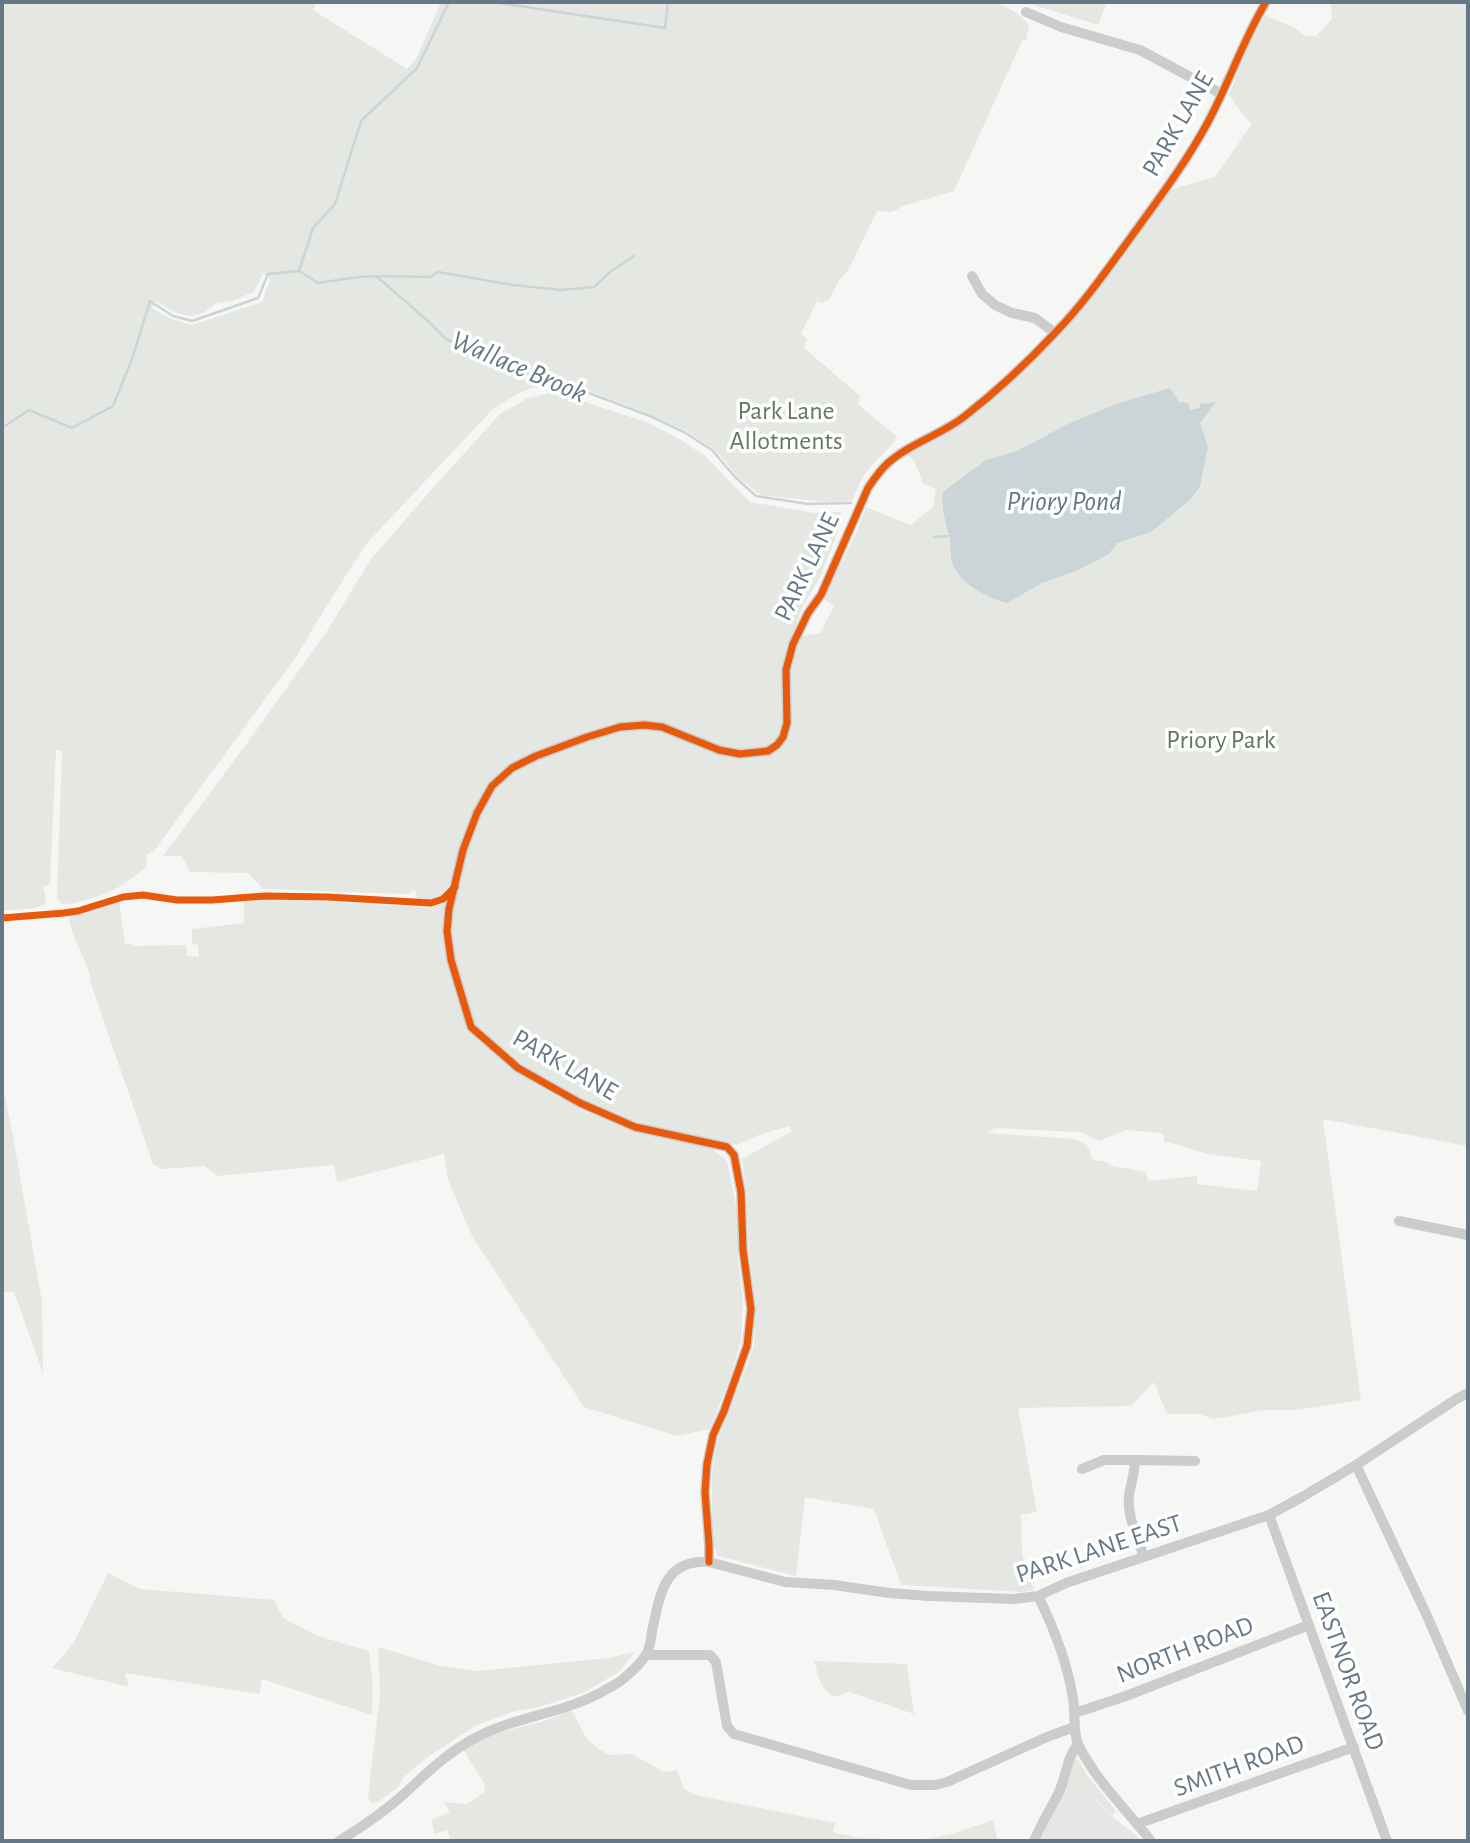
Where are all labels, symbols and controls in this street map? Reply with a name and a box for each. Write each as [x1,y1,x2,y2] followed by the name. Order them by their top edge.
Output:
[1135,66,1221,182] street label: PARK LANE
[446,323,592,411] water label: Wallace Brook
[729,395,843,457] park label: Park Lane Allotments
[1006,485,1122,519] water label: Priory Pond
[767,508,847,626] street label: PARK LANE
[1166,724,1276,756] park label: Priory Park
[507,1022,623,1108] street label: PARK LANE
[1012,1507,1186,1591] street label: PARK LANE EAST
[1305,1587,1391,1755] street label: EASTNOR ROAD
[1112,1610,1258,1690] street label: NORTH ROAD
[1170,1728,1308,1804] street label: SMITH ROAD

